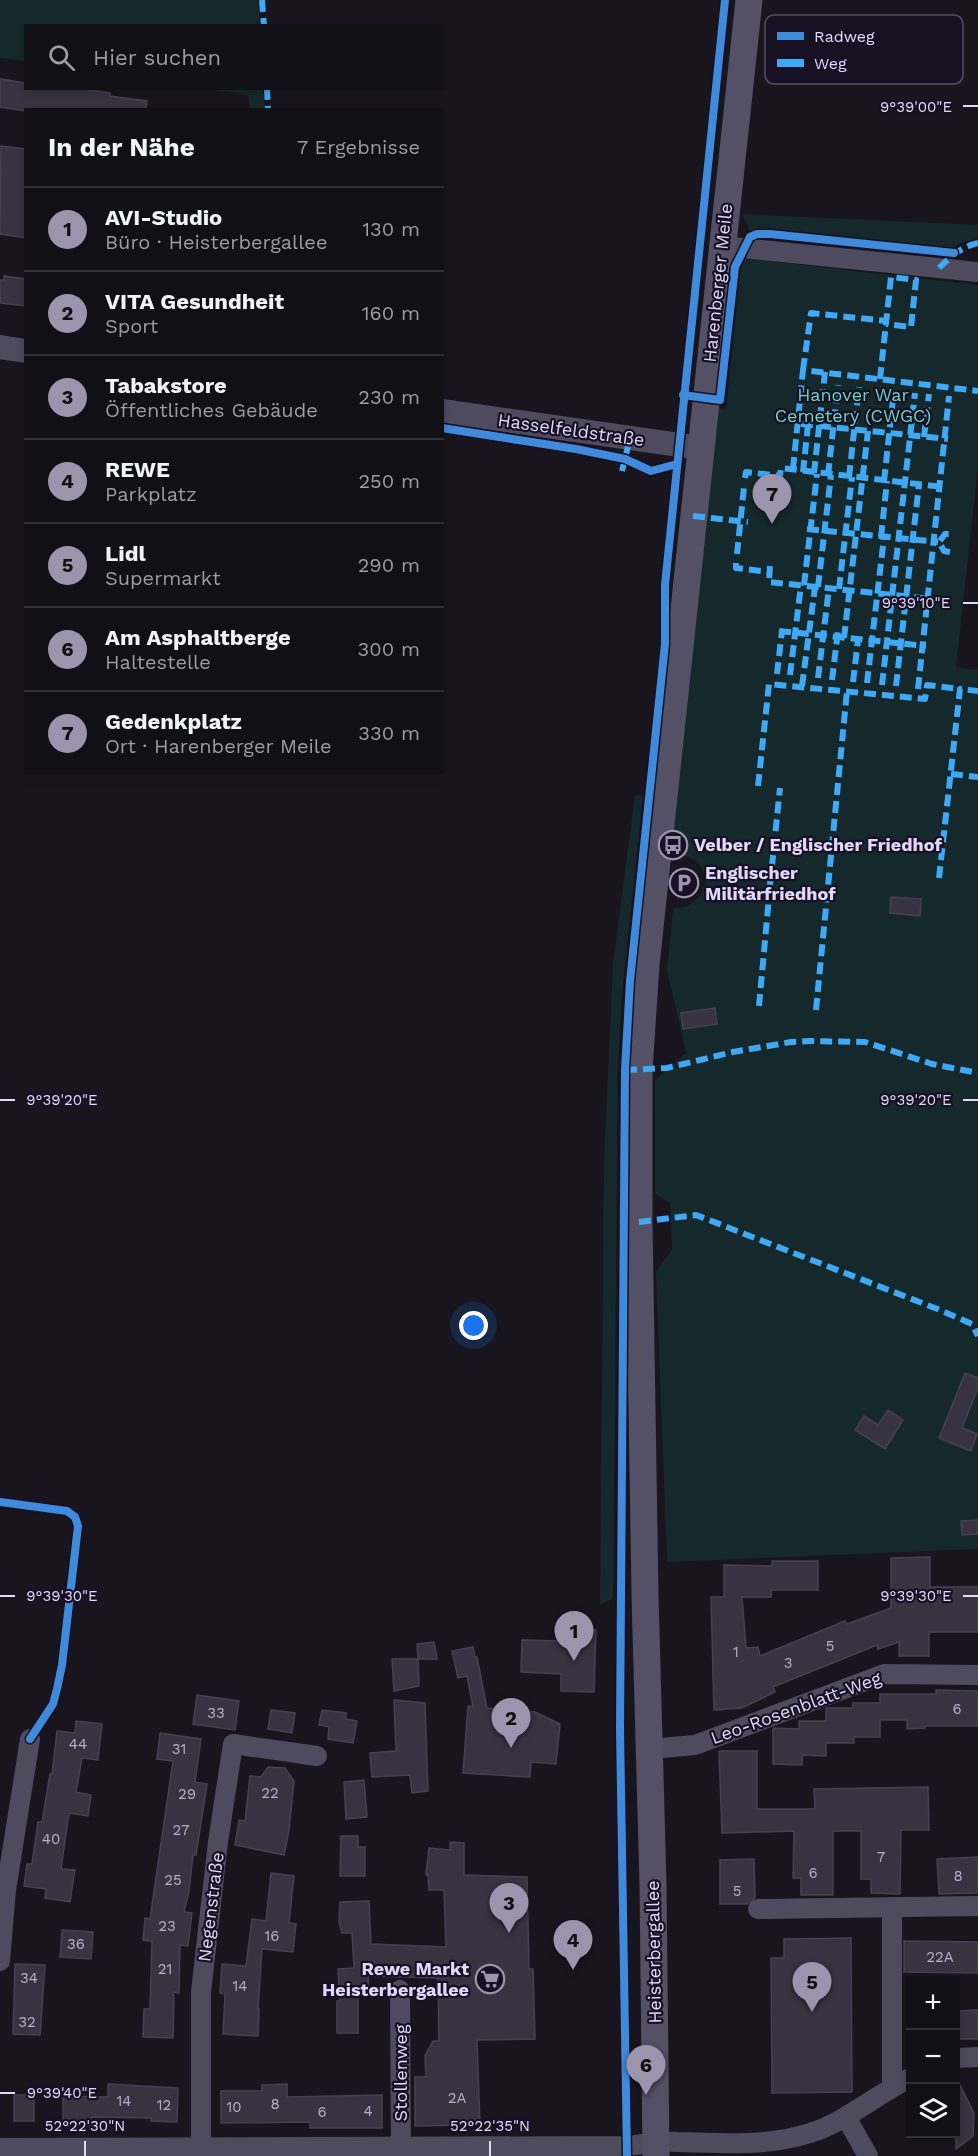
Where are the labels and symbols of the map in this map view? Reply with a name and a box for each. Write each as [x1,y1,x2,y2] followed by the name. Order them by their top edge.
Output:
[765,15,963,84] legend
[814,27,875,46] text: Radweg
[814,54,847,73] text: Weg
[880,98,952,116] text: 9°39'00"E
[699,202,736,363] street label: Harenberger Meile
[775,384,931,426] park label: Hanover War Cemetery (CWGC)
[496,409,646,450] street label: Hasselfeldstraße
[752,474,792,524] pin: 7
[882,594,950,612] text: 9°39'10"E
[657,829,689,861] bus stop icon: Velber / Englischer Friedhof
[694,834,942,855] place label: Velber / Englischer Friedhof
[705,862,836,904] place label: Englischer Militärfriedhof
[668,867,700,899] parking icon: Englischer Militärfriedhof
[26,1091,98,1109] text: 9°39'20"E
[880,1091,952,1109] text: 9°39'20"E
[459,1311,488,1340] your location
[26,1587,98,1605] text: 9°39'30"E
[880,1587,952,1605] text: 9°39'30"E
[554,1612,594,1661] pin: 1
[826,1637,834,1655] house number: 5
[733,1643,739,1661] house number: 1
[784,1654,792,1672] house number: 3
[708,1667,884,1748] street label: Leo-Rosenblatt-Weg
[492,1698,530,1748] pin: 2
[952,1700,962,1718] house number: 6
[207,1704,225,1722] house number: 33
[69,1735,87,1753] house number: 44
[172,1740,186,1758] house number: 31
[261,1784,279,1802] house number: 22
[178,1785,196,1803] house number: 29
[173,1821,189,1839] house number: 27
[42,1830,60,1848] house number: 40
[877,1848,885,1866] house number: 7
[193,1851,228,1963] street label: Negenstraße
[808,1864,818,1882] house number: 6
[953,1867,963,1885] house number: 8
[164,1871,182,1889] house number: 25
[642,1880,665,2024] street label: Heisterbergallee
[733,1882,741,1900] house number: 5
[490,1884,528,1933] pin: 3
[158,1917,176,1935] house number: 23
[554,1920,592,1970] pin: 4
[265,1927,279,1945] house number: 16
[67,1935,85,1953] house number: 36
[926,1948,954,1966] house number: 22A
[322,1958,469,2000] place label: Rewe Markt Heisterbergallee
[158,1960,172,1978] house number: 21
[792,1962,832,2012] pin: 5
[474,1963,506,1995] supermarket icon: Rewe Markt Heisterbergallee
[20,1969,38,1987] house number: 34
[232,1977,248,1995] house number: 14
[18,2013,36,2031] house number: 32
[390,2024,411,2122] street label: Stollenweg
[626,2046,666,2095] pin: 6
[27,2084,97,2102] text: 9°39'40"E
[448,2089,466,2107] house number: 2A
[116,2092,132,2110] house number: 14
[270,2095,280,2113] house number: 8
[157,2096,171,2114] house number: 12
[226,2098,242,2116] house number: 10
[363,2102,373,2120] house number: 4
[317,2103,327,2121] house number: 6
[45,2117,125,2135] text: 52°22'30"N
[450,2117,530,2135] text: 52°22'35"N

